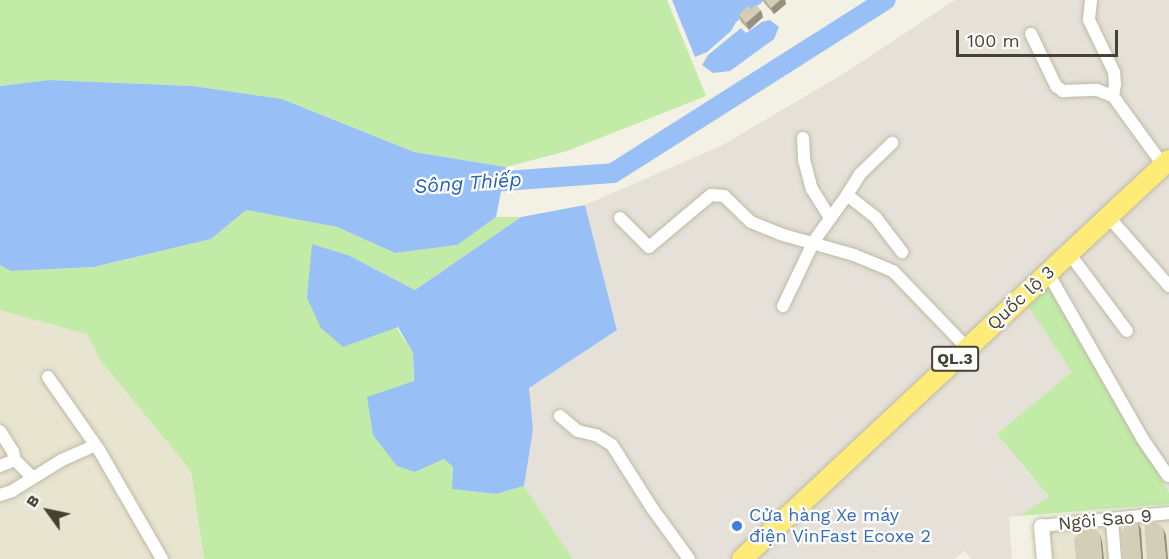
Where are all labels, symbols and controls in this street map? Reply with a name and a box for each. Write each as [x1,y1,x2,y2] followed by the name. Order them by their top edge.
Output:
[959,18,1121,56] scale bar
[967,30,1020,51] text: 100 m
[413,167,523,199] water label: Sông Thiếp
[983,261,1059,335] street label: Quốc lộ 3
[931,346,979,372] road number: QL.3
[18,481,78,541] north arrow
[22,491,43,511] text: B
[749,505,932,548] place label: Cửa hàng Xe máy điện VinFast Ecoxe 2
[1057,505,1153,535] street label: Ngôi Sao 9
[730,519,744,533] marker: Cửa hàng Xe máy điện VinFast Ecoxe 2

